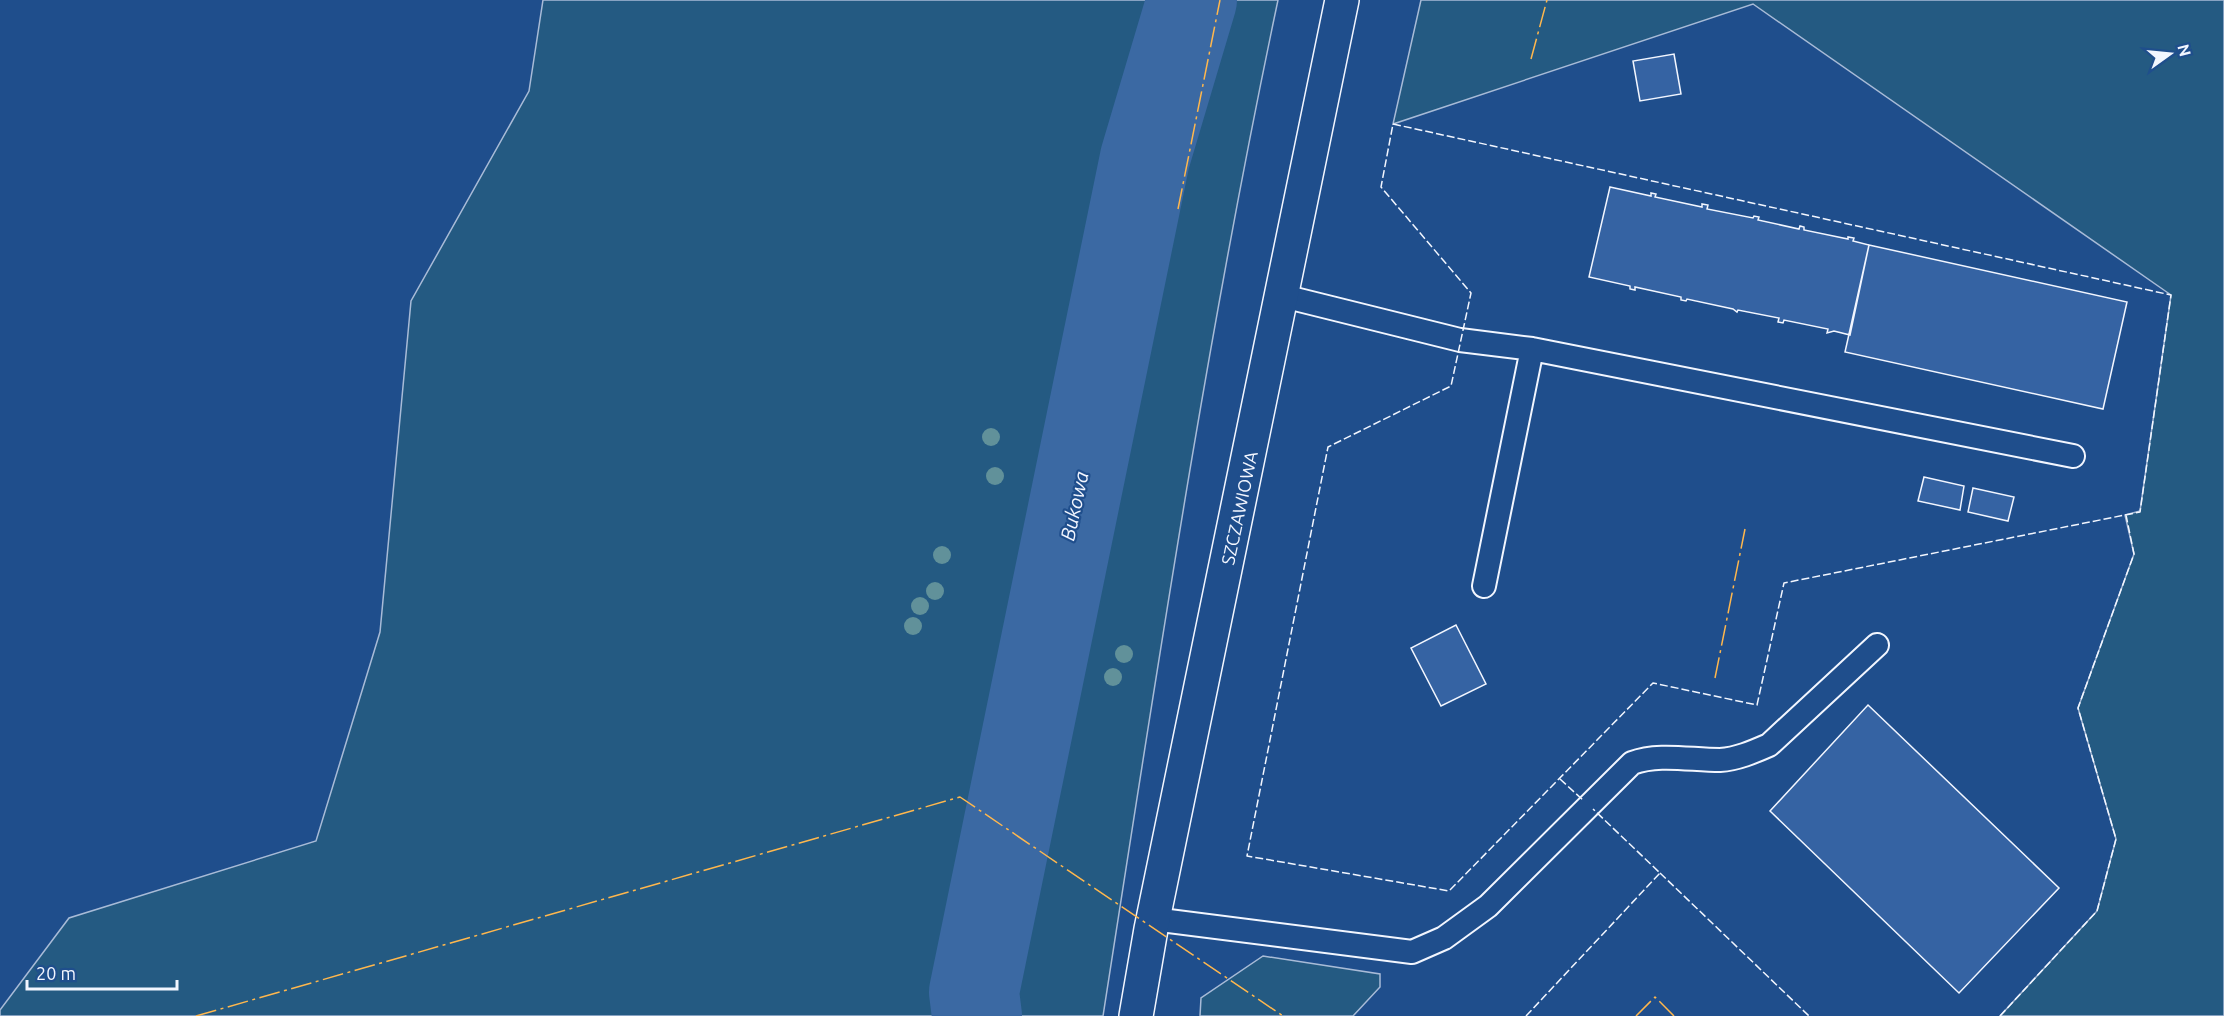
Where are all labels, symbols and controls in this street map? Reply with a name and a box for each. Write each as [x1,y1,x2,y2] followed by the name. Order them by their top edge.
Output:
[2140,24,2200,84] north arrow
[2174,42,2195,58] text: N
[1217,449,1261,567] street label: SZCZAWIOWA
[1055,469,1093,543] water label: Bukowa
[27,953,177,991] scale bar
[36,963,76,983] text: 20 m

